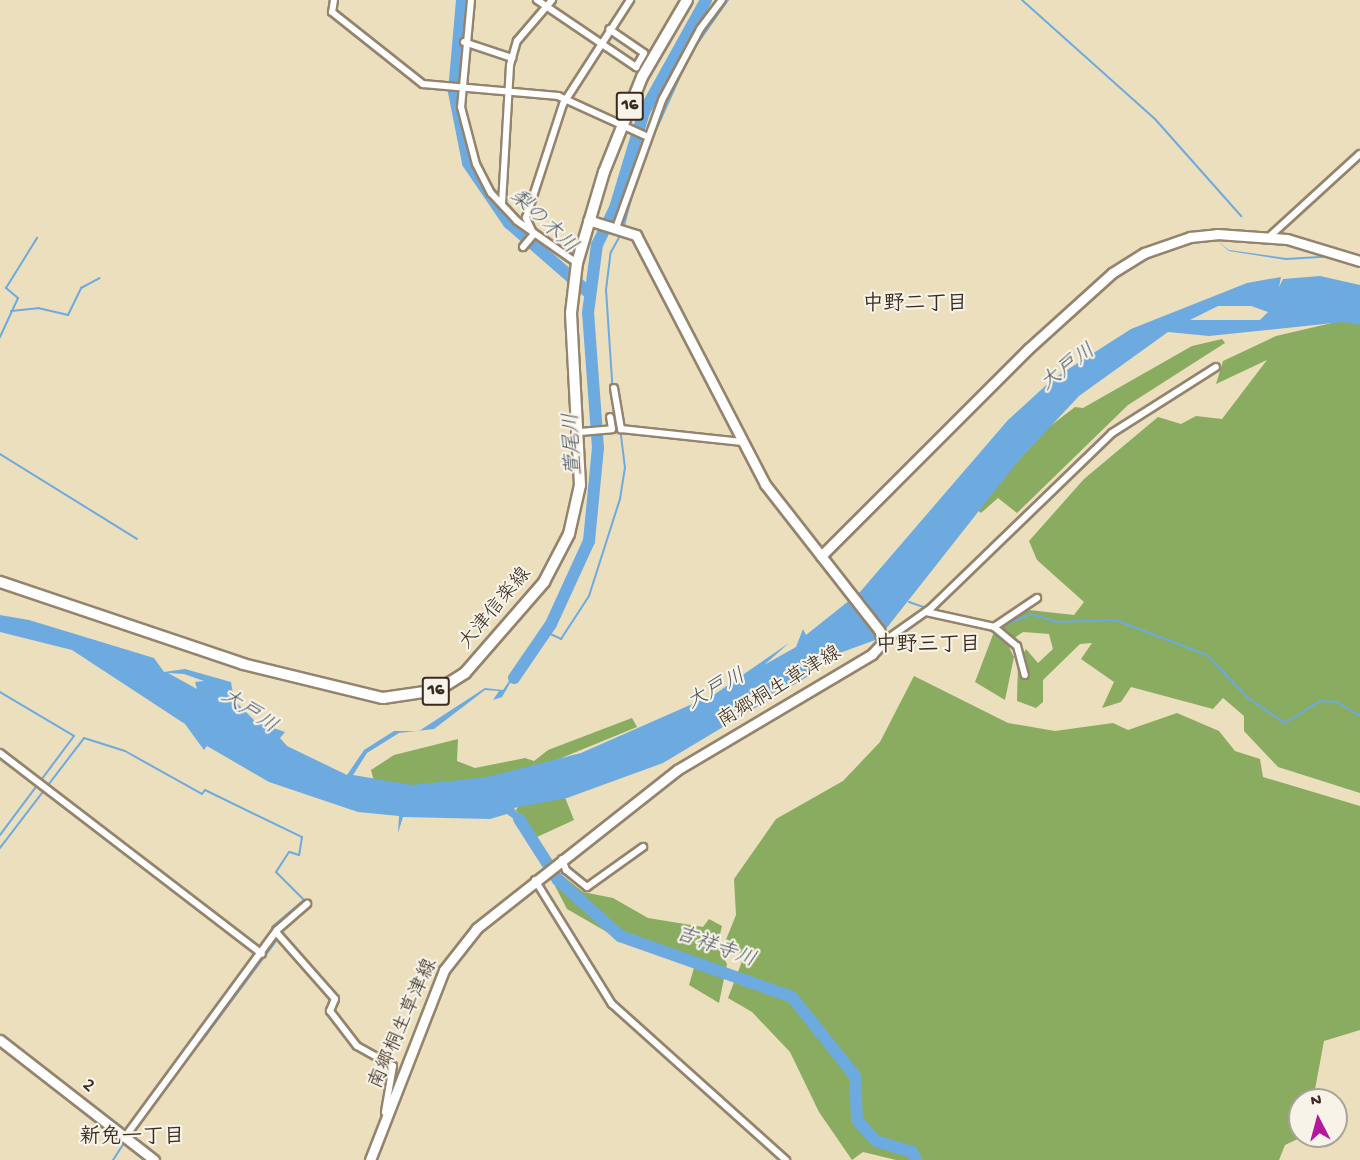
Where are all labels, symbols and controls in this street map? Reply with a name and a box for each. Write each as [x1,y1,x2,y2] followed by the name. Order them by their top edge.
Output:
[615,91,645,121] road number: 16
[503,185,581,261] water label: 梨の木川
[863,293,967,319] district label: 中野二丁目
[1036,340,1102,398] water label: 大戸川
[561,412,589,476] water label: 萱尾川
[455,563,537,655] street label: 大津信楽線
[876,634,980,660] district label: 中野三丁目
[714,642,846,734] street label: 南郷桐生草津線
[683,665,751,717] water label: 大戸川
[421,676,451,706] road number: 16
[215,685,281,741] water label: 大戸川
[671,923,759,975] water label: 吉祥寺川
[365,955,443,1093] street label: 南郷桐生草津線
[77,1074,99,1098] street label: 2
[1288,1088,1348,1148] north arrow
[1310,1092,1322,1112] text: N
[80,1126,184,1152] district label: 新免一丁目

